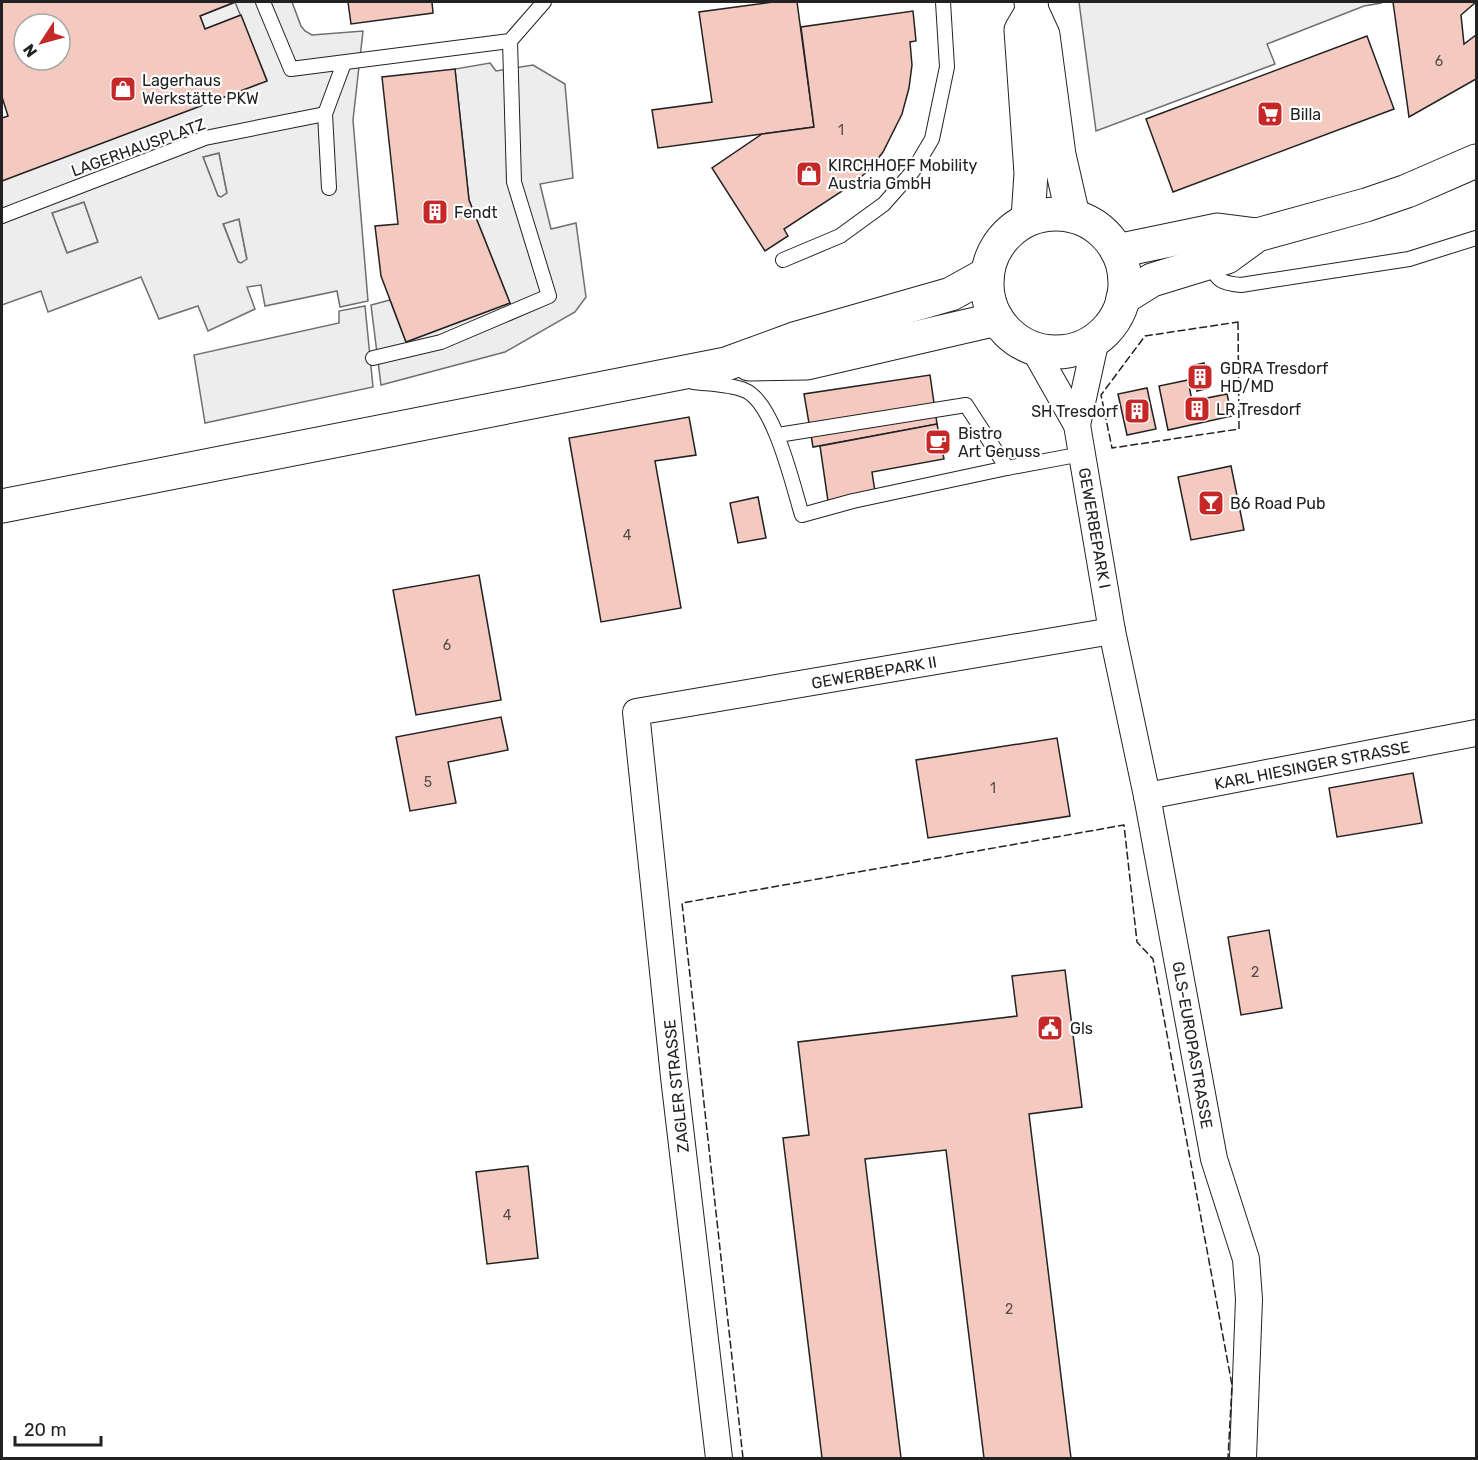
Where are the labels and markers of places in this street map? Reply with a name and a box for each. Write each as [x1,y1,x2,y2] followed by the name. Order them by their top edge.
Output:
[142,71,259,108] place label: Lagerhaus Werkstätte PKW
[108,74,138,104] shop icon: Lagerhaus Werkstätte PKW
[1255,99,1285,129] supermarket icon: Billa
[1290,105,1321,124] place label: Billa
[828,156,977,193] place label: KIRCHHOFF Mobility Austria GmbH
[794,159,824,189] shop icon: KIRCHHOFF Mobility Austria GmbH
[420,197,450,227] building icon: Fendt
[454,203,498,222] place label: Fendt
[1220,359,1329,396] place label: GDRA Tresdorf HD/MD
[1185,362,1215,392] building icon: GDRA Tresdorf HD/MD
[1182,394,1212,424] building icon: LR Tresdorf
[1122,396,1152,426] building icon: SH Tresdorf
[1216,400,1302,419] place label: LR Tresdorf
[1031,402,1119,421] place label: SH Tresdorf
[958,424,1040,461] place label: Bistro Art Genuss
[923,427,953,457] cafe icon: Bistro Art Genuss
[1196,488,1226,518] bar icon: B6 Road Pub
[1230,494,1326,513] place label: B6 Road Pub
[1035,1013,1065,1043] public building icon: Gls
[1070,1019,1093,1038] place label: Gls

